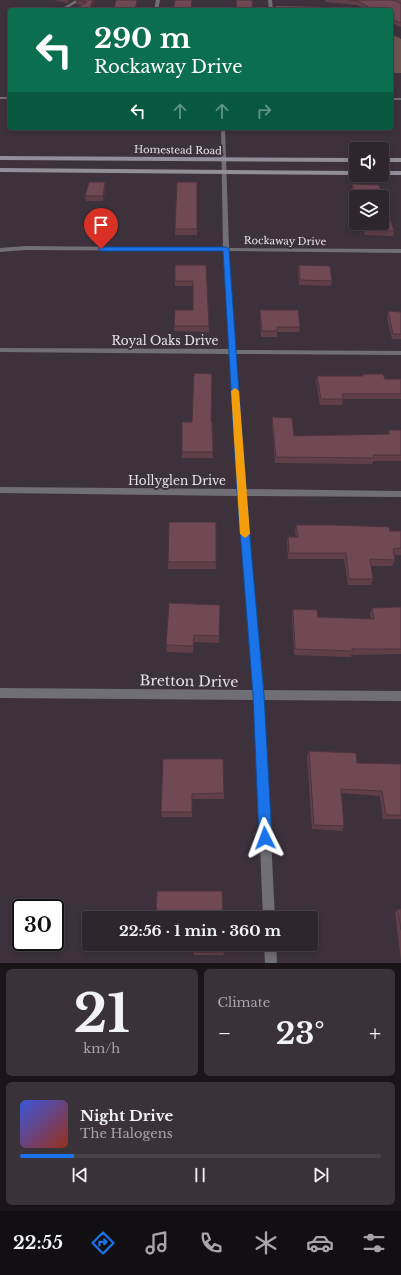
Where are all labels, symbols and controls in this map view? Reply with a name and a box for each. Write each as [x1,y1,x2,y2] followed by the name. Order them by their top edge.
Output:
[94,21,191,56] text: 290 m
[28,24,80,76] icon: left
[94,56,242,78] text: Rockaway Drive
[127,100,149,122] icon: left
[169,100,191,122] icon: ahead
[211,100,233,122] icon: ahead
[253,100,275,122] icon: right
[349,142,389,230] map controls
[349,142,389,182] button: sound
[134,143,222,157] street label: Homestead Road
[349,190,389,230] button: layers
[84,208,118,249] pin
[90,214,112,236] icon: arrive
[244,234,327,248] street label: Rockaway Drive
[112,333,219,348] street label: Royal Oaks Drive
[128,473,226,488] street label: Hollyglen Drive
[139,671,239,691] street label: Bretton Drive
[244,817,286,859] position arrow
[12,899,64,951] speed limit sign: 30
[119,921,281,940] text: 22:56 · 1 min · 360 m
[73,982,130,1046] text: 21
[218,994,270,1011] text: Climate
[276,1015,325,1052] text: 23°
[218,1020,231,1047] text: −
[369,1020,381,1047] text: +
[83,1040,120,1057] text: km/h
[80,1106,173,1125] text: Night Drive
[80,1125,173,1142] text: The Halogens
[69,1164,91,1186] icon: previous
[189,1164,211,1186] icon: pause
[310,1164,332,1186] icon: next
[89,1229,117,1257] icon: directions
[143,1229,171,1257] icon: music
[197,1229,225,1257] icon: phone
[252,1229,280,1257] icon: climate
[306,1229,334,1257] icon: car
[360,1229,388,1257] icon: filters
[13,1232,63,1254] text: 22:55

